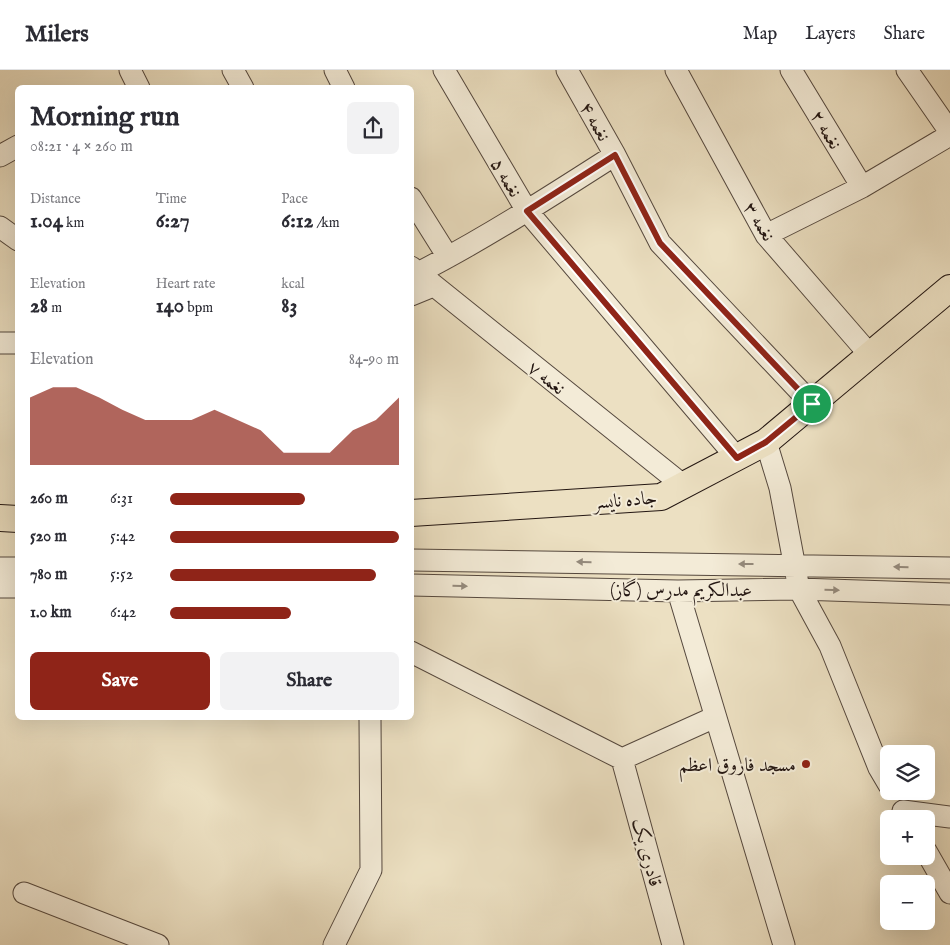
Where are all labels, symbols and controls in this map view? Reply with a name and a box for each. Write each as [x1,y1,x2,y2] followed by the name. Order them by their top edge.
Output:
[25,19,89,50] text: Milers
[743,23,777,46] text: Map
[805,23,856,46] text: Layers
[884,23,925,46] text: Share
[573,98,615,146] street label: نغمه ۴
[30,100,180,135] text: Morning run
[347,102,399,154] button: share
[804,106,846,154] street label: نغمه ۲
[30,137,133,157] text: 08:21 · 4 × 260 m
[484,154,526,202] street label: نغمه ۵
[30,190,81,208] text: Distance
[156,190,187,208] text: Time
[281,190,308,208] text: Pace
[737,198,780,246] street label: نغمه ۳
[30,208,63,235] text: 1.04
[156,208,190,235] text: 6:27
[281,208,313,235] text: 6:12
[63,214,84,232] text: km
[313,214,340,232] text: /km
[30,275,86,293] text: Elevation
[156,275,215,293] text: Heart rate
[281,275,305,293] text: kcal
[30,293,48,320] text: 28
[156,293,184,320] text: 140
[281,293,297,320] text: 83
[48,299,62,317] text: m
[184,299,213,317] text: bpm
[30,350,93,370] text: Elevation
[349,350,399,370] text: 84–90 m
[522,356,570,401] street label: نغمه ۷
[791,383,833,425] pin
[798,390,826,418] icon: arrive
[590,486,658,516] street label: جاده نایسر
[30,489,68,509] text: 260 m
[110,489,133,509] text: 6:31
[30,527,67,547] text: 520 m
[110,527,135,547] text: 5:42
[576,558,592,566] one-way arrow
[738,560,754,568] one-way arrow
[893,563,909,571] one-way arrow
[30,565,67,585] text: 780 m
[110,565,133,585] text: 5:52
[610,578,752,606] street label: عبدالکریم مدرس (گاز)
[452,582,468,590] one-way arrow
[825,586,841,594] one-way arrow
[30,603,72,623] text: 1.0 km
[110,603,136,623] text: 6:42
[30,652,210,710] button: Save
[220,652,399,710] button: Share
[880,745,935,930] map controls
[880,745,935,800] button: layers
[679,754,796,783] place label: مسجد فاروق اعظم
[800,758,812,770] marker: مسجد فاروق اعظم
[880,810,935,865] button: +
[625,816,667,889] street label: قادری یک
[880,875,935,930] button: −

